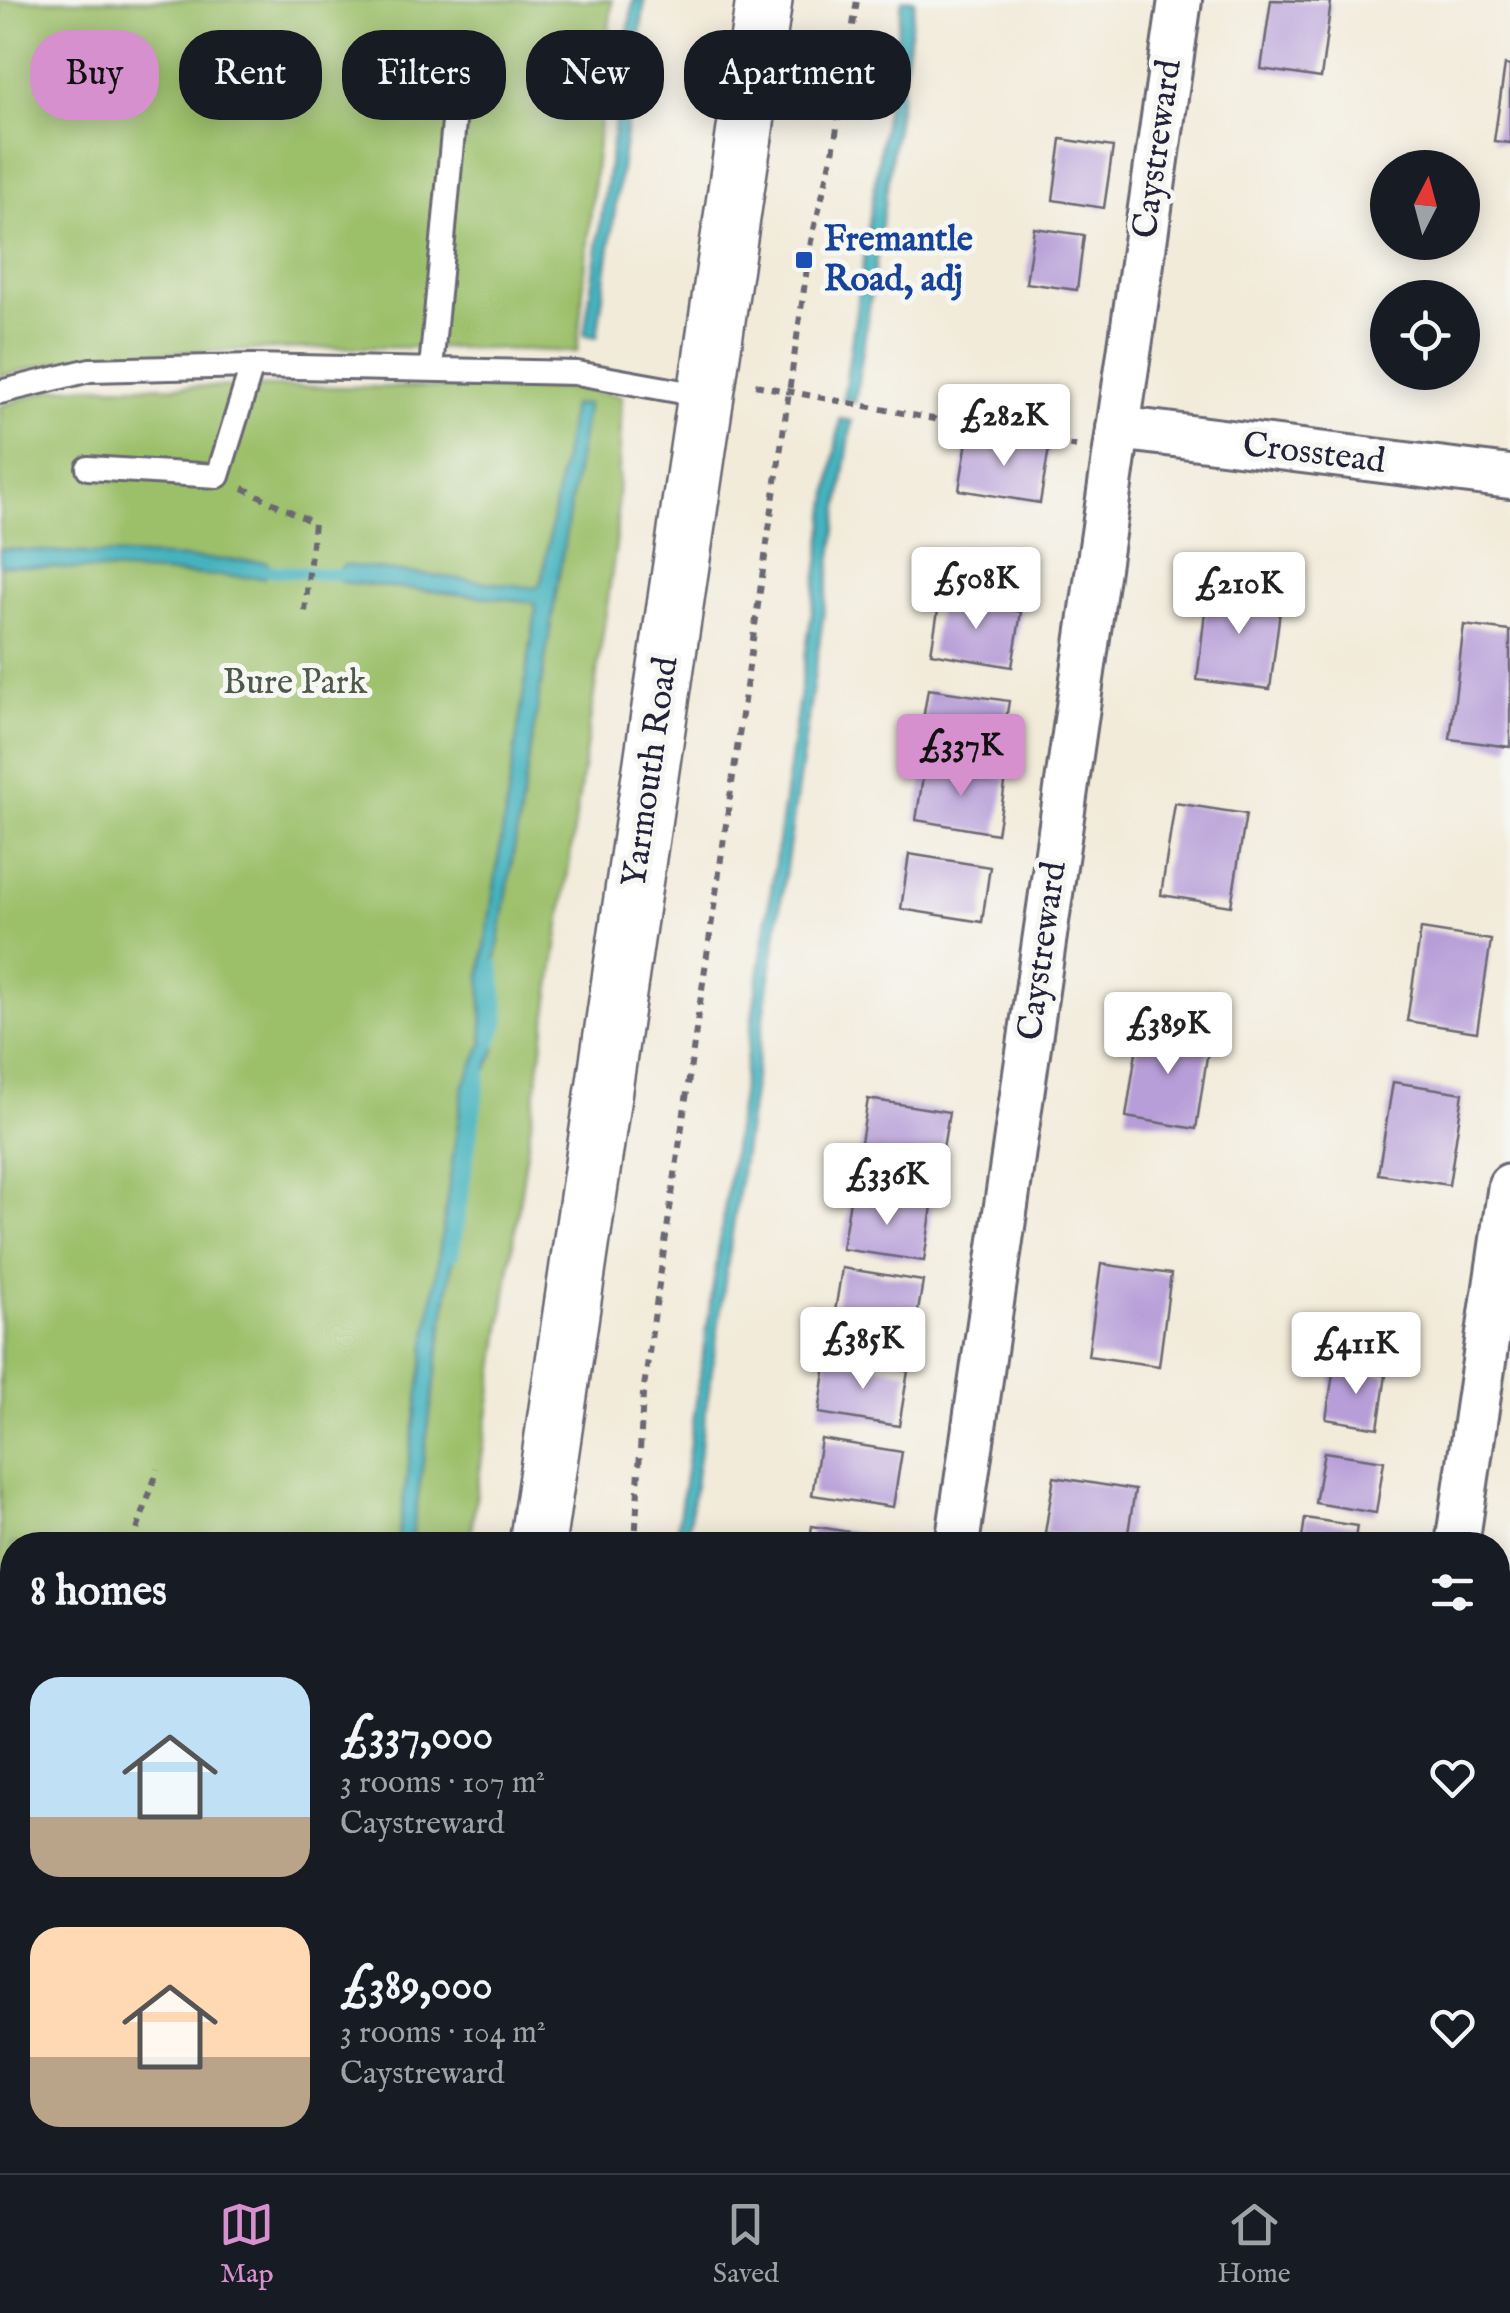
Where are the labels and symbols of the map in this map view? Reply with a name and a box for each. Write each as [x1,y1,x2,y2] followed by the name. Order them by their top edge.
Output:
[1123,56,1193,241] street label: Caystreward
[1370,150,1480,260] north arrow
[824,218,973,303] place label: Fremantle Road, adj
[793,249,815,271] marker: Fremantle Road, adj
[934,384,1074,469] pin: £282K
[1240,423,1388,485] street label: Crosstead
[906,547,1046,632] pin: £508K
[1169,552,1309,637] pin: £210K
[613,654,689,890] street label: Yarmouth Road
[223,661,367,706] park label: Bure Park
[891,714,1031,799] pin: £337K
[1008,858,1078,1043] street label: Caystreward
[1098,992,1238,1077] pin: £389K
[817,1143,957,1228] pin: £336K
[793,1307,933,1392] pin: £385K
[1286,1312,1426,1397] pin: £411K

